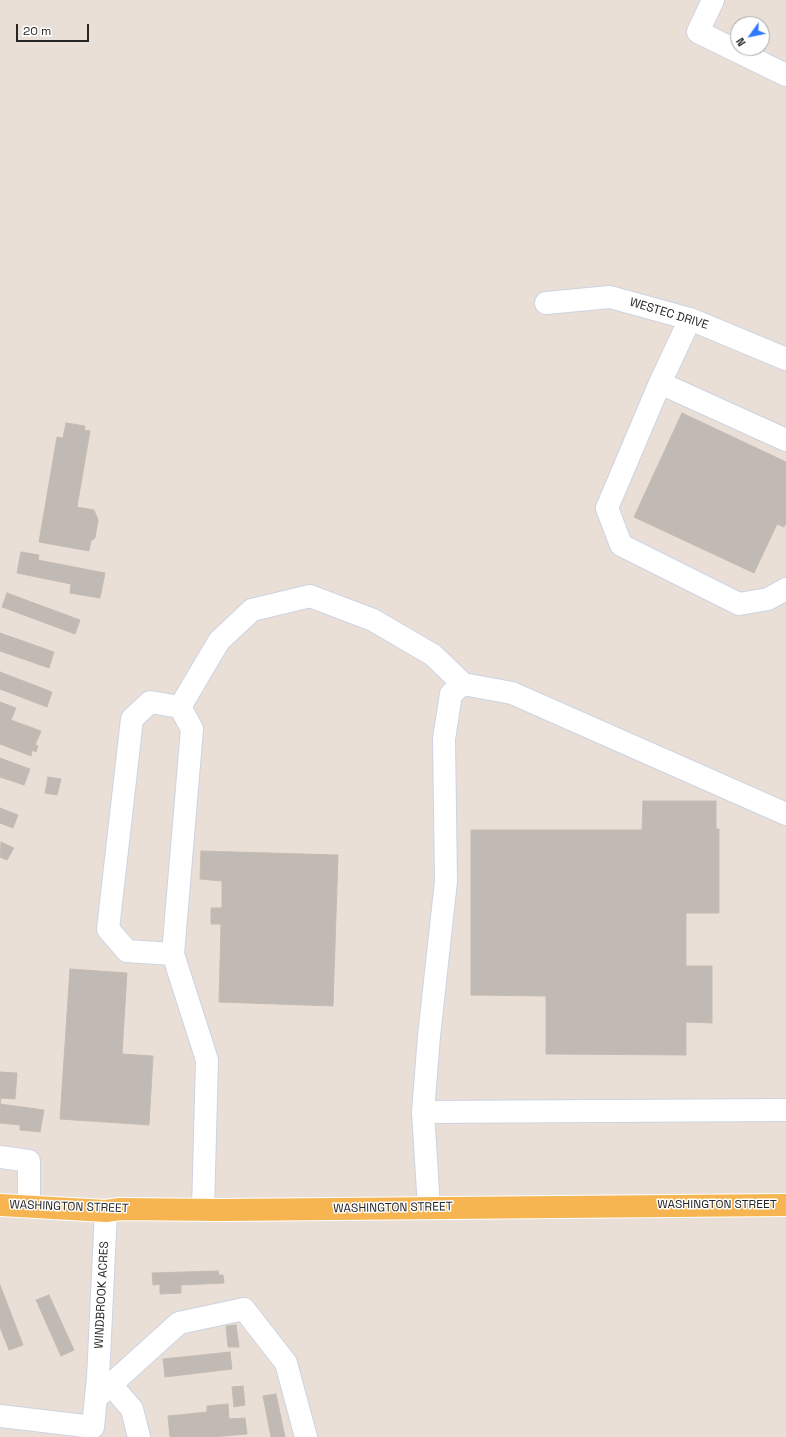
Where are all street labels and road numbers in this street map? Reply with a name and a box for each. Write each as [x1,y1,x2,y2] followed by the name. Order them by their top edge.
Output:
[628,295,710,333] street label: WESTEC DRIVE
[9,1198,129,1216] street label: WASHINGTON STREET
[657,1198,777,1212] street label: WASHINGTON STREET
[333,1200,453,1216] street label: WASHINGTON STREET
[92,1241,112,1349] street label: WINDBROOK ACRES

